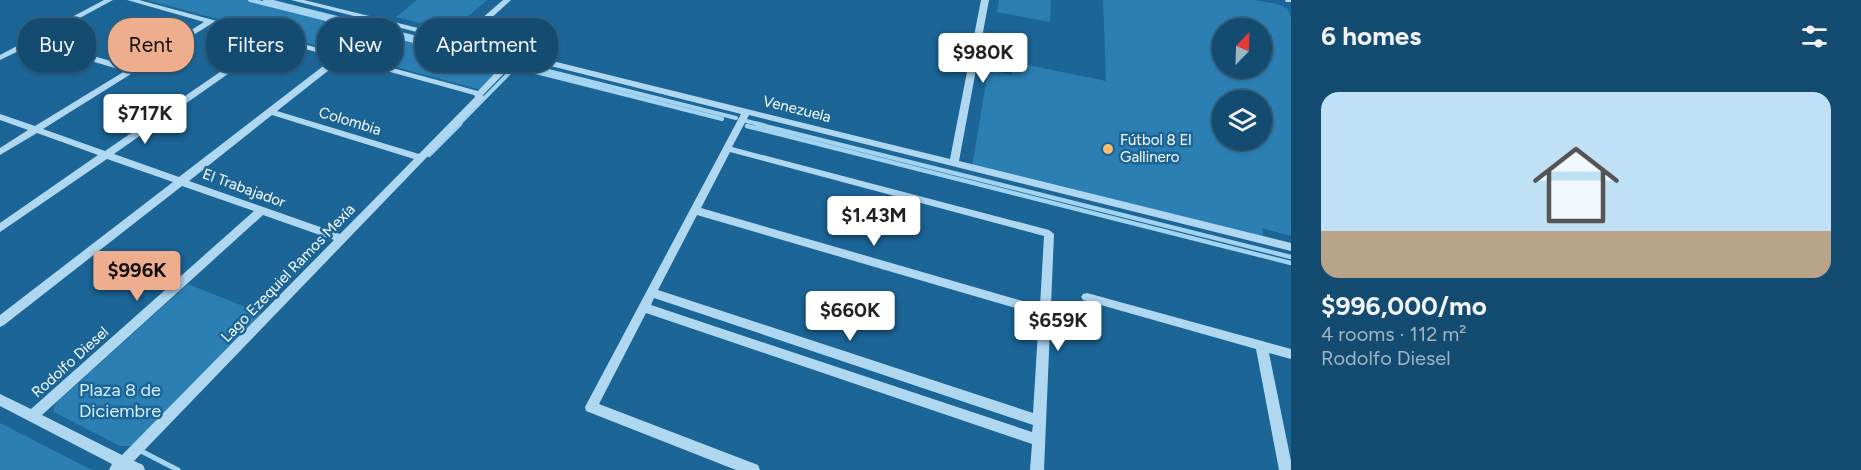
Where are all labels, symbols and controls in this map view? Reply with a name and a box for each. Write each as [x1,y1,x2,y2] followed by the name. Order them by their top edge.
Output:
[18,18,96,72] chip: Buy
[108,18,194,72] chip: Rent
[206,18,305,72] chip: Filters
[317,18,403,72] chip: New
[415,18,558,72] chip: Apartment
[1212,18,1272,78] north arrow
[1212,18,1272,150] map controls
[1321,20,1421,52] text: 6 homes
[1798,20,1831,53] icon: filters
[941,33,1025,84] pin: $980K
[952,40,1014,64] text: $980K
[1212,90,1272,150] button: layers
[761,92,833,126] street label: Venezuela
[103,94,187,145] pin: $717K
[117,101,173,125] text: $717K
[317,103,383,139] street label: Colombia
[1120,131,1192,166] place label: Fútbol 8 El Gallinero
[1522,131,1630,239] icon: home
[1101,142,1115,156] marker: Fútbol 8 El Gallinero
[200,165,288,211] street label: El Trabajador
[825,196,923,247] pin: $1.43M
[217,200,359,346] street label: Lago Ezequiel Ramos Mexía
[841,203,907,227] text: $1.43M
[95,251,179,302] pin: $996K
[107,258,167,282] text: $996K
[1321,290,1487,322] text: $996,000/mo
[808,291,892,342] pin: $660K
[820,298,880,322] text: $660K
[1016,301,1100,352] pin: $659K
[1028,308,1088,332] text: $659K
[1321,322,1467,346] text: 4 rooms · 112 m²
[28,323,112,401] street label: Rodolfo Diesel
[1321,346,1451,370] text: Rodolfo Diesel
[79,379,161,422] park label: Plaza 8 de Diciembre

